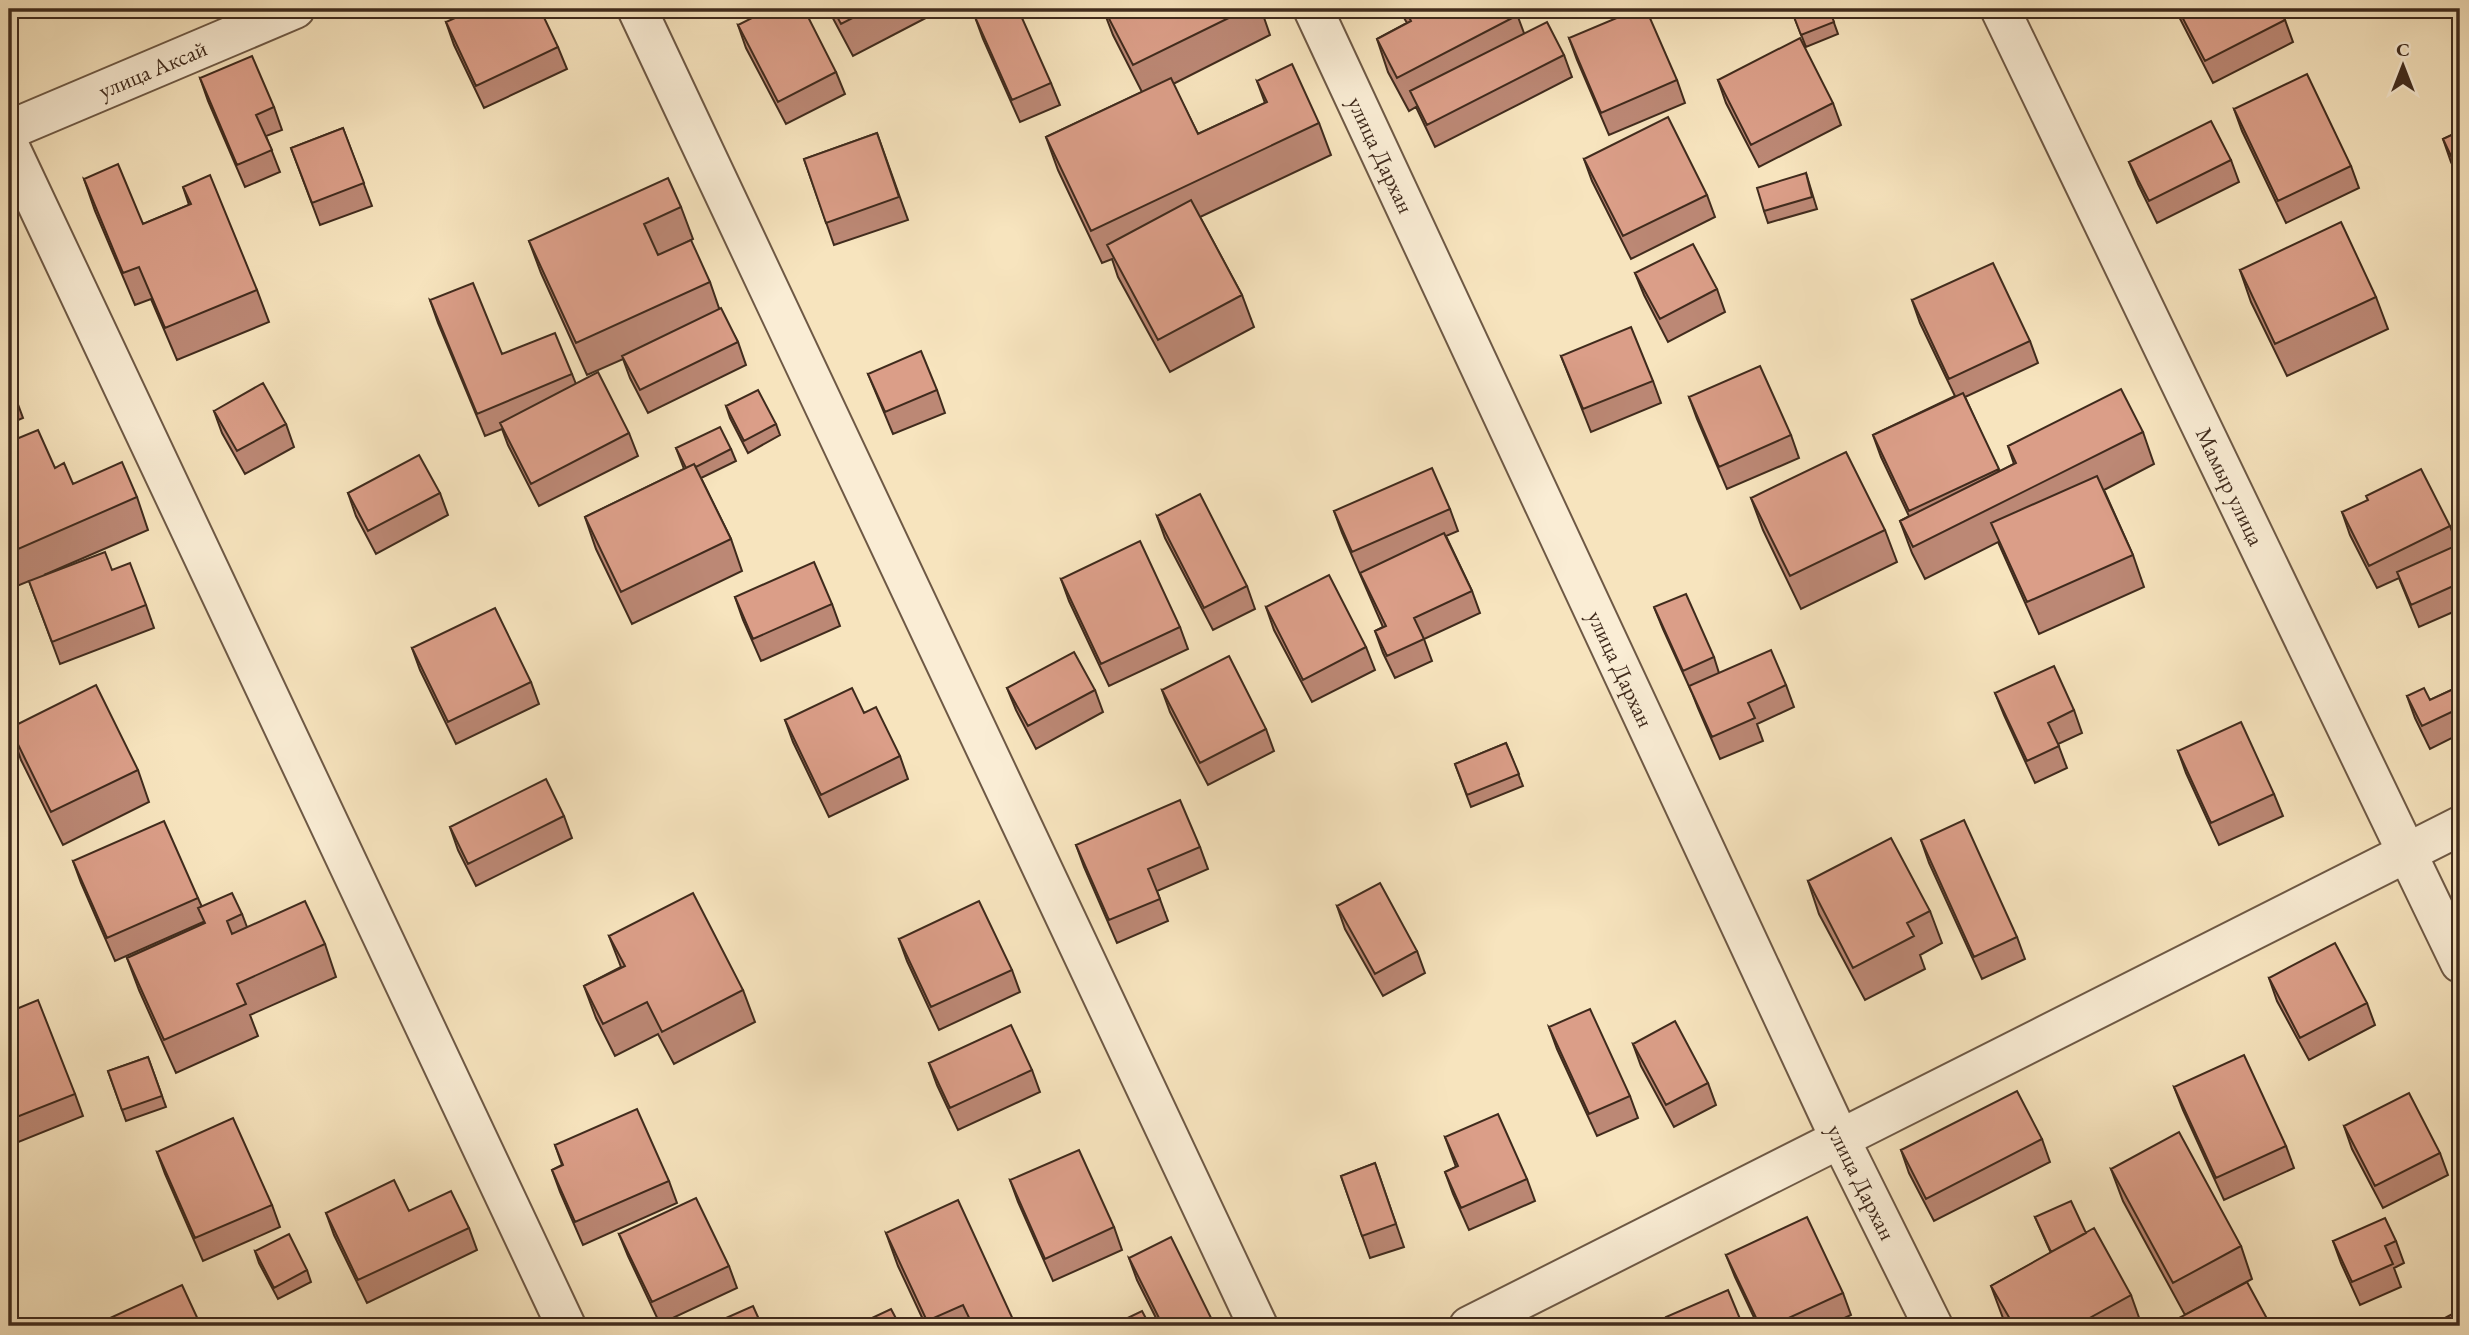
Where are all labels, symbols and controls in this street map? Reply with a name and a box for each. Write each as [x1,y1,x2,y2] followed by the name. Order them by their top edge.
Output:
[2368,32,2438,102] north arrow
[94,33,212,105] street label: улица Аксай
[2396,37,2410,62] text: С
[1341,92,1421,218] street label: улица Дархан
[2189,422,2272,551] street label: Мамыр улица
[1581,606,1661,732] street label: улица Дархан
[1820,1119,1903,1245] street label: улица Дархан

